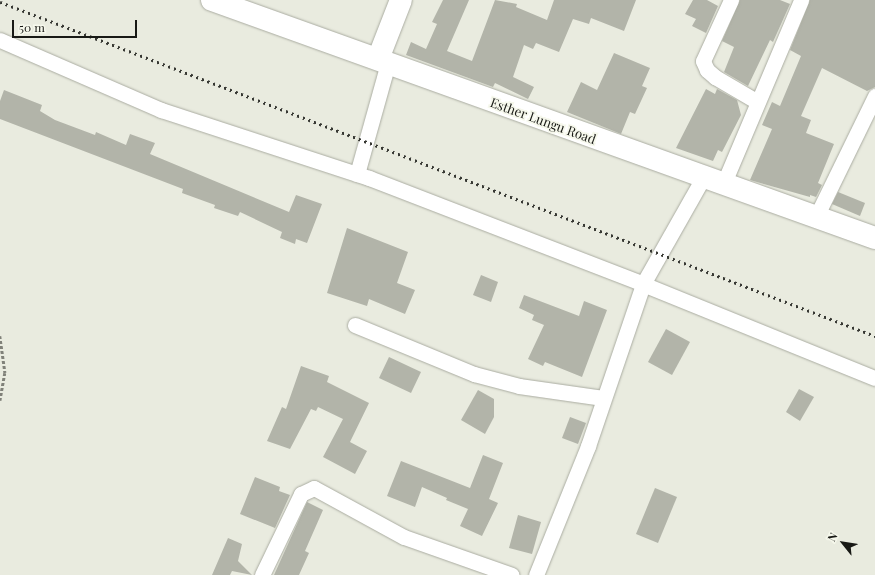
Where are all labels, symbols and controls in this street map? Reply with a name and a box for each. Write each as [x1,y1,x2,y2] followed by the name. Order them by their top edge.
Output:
[14,12,139,38] scale bar
[19,19,45,35] text: 50 m
[488,95,598,147] street label: Esther Lungu Road
[823,523,863,563] north arrow
[824,530,841,544] text: N

